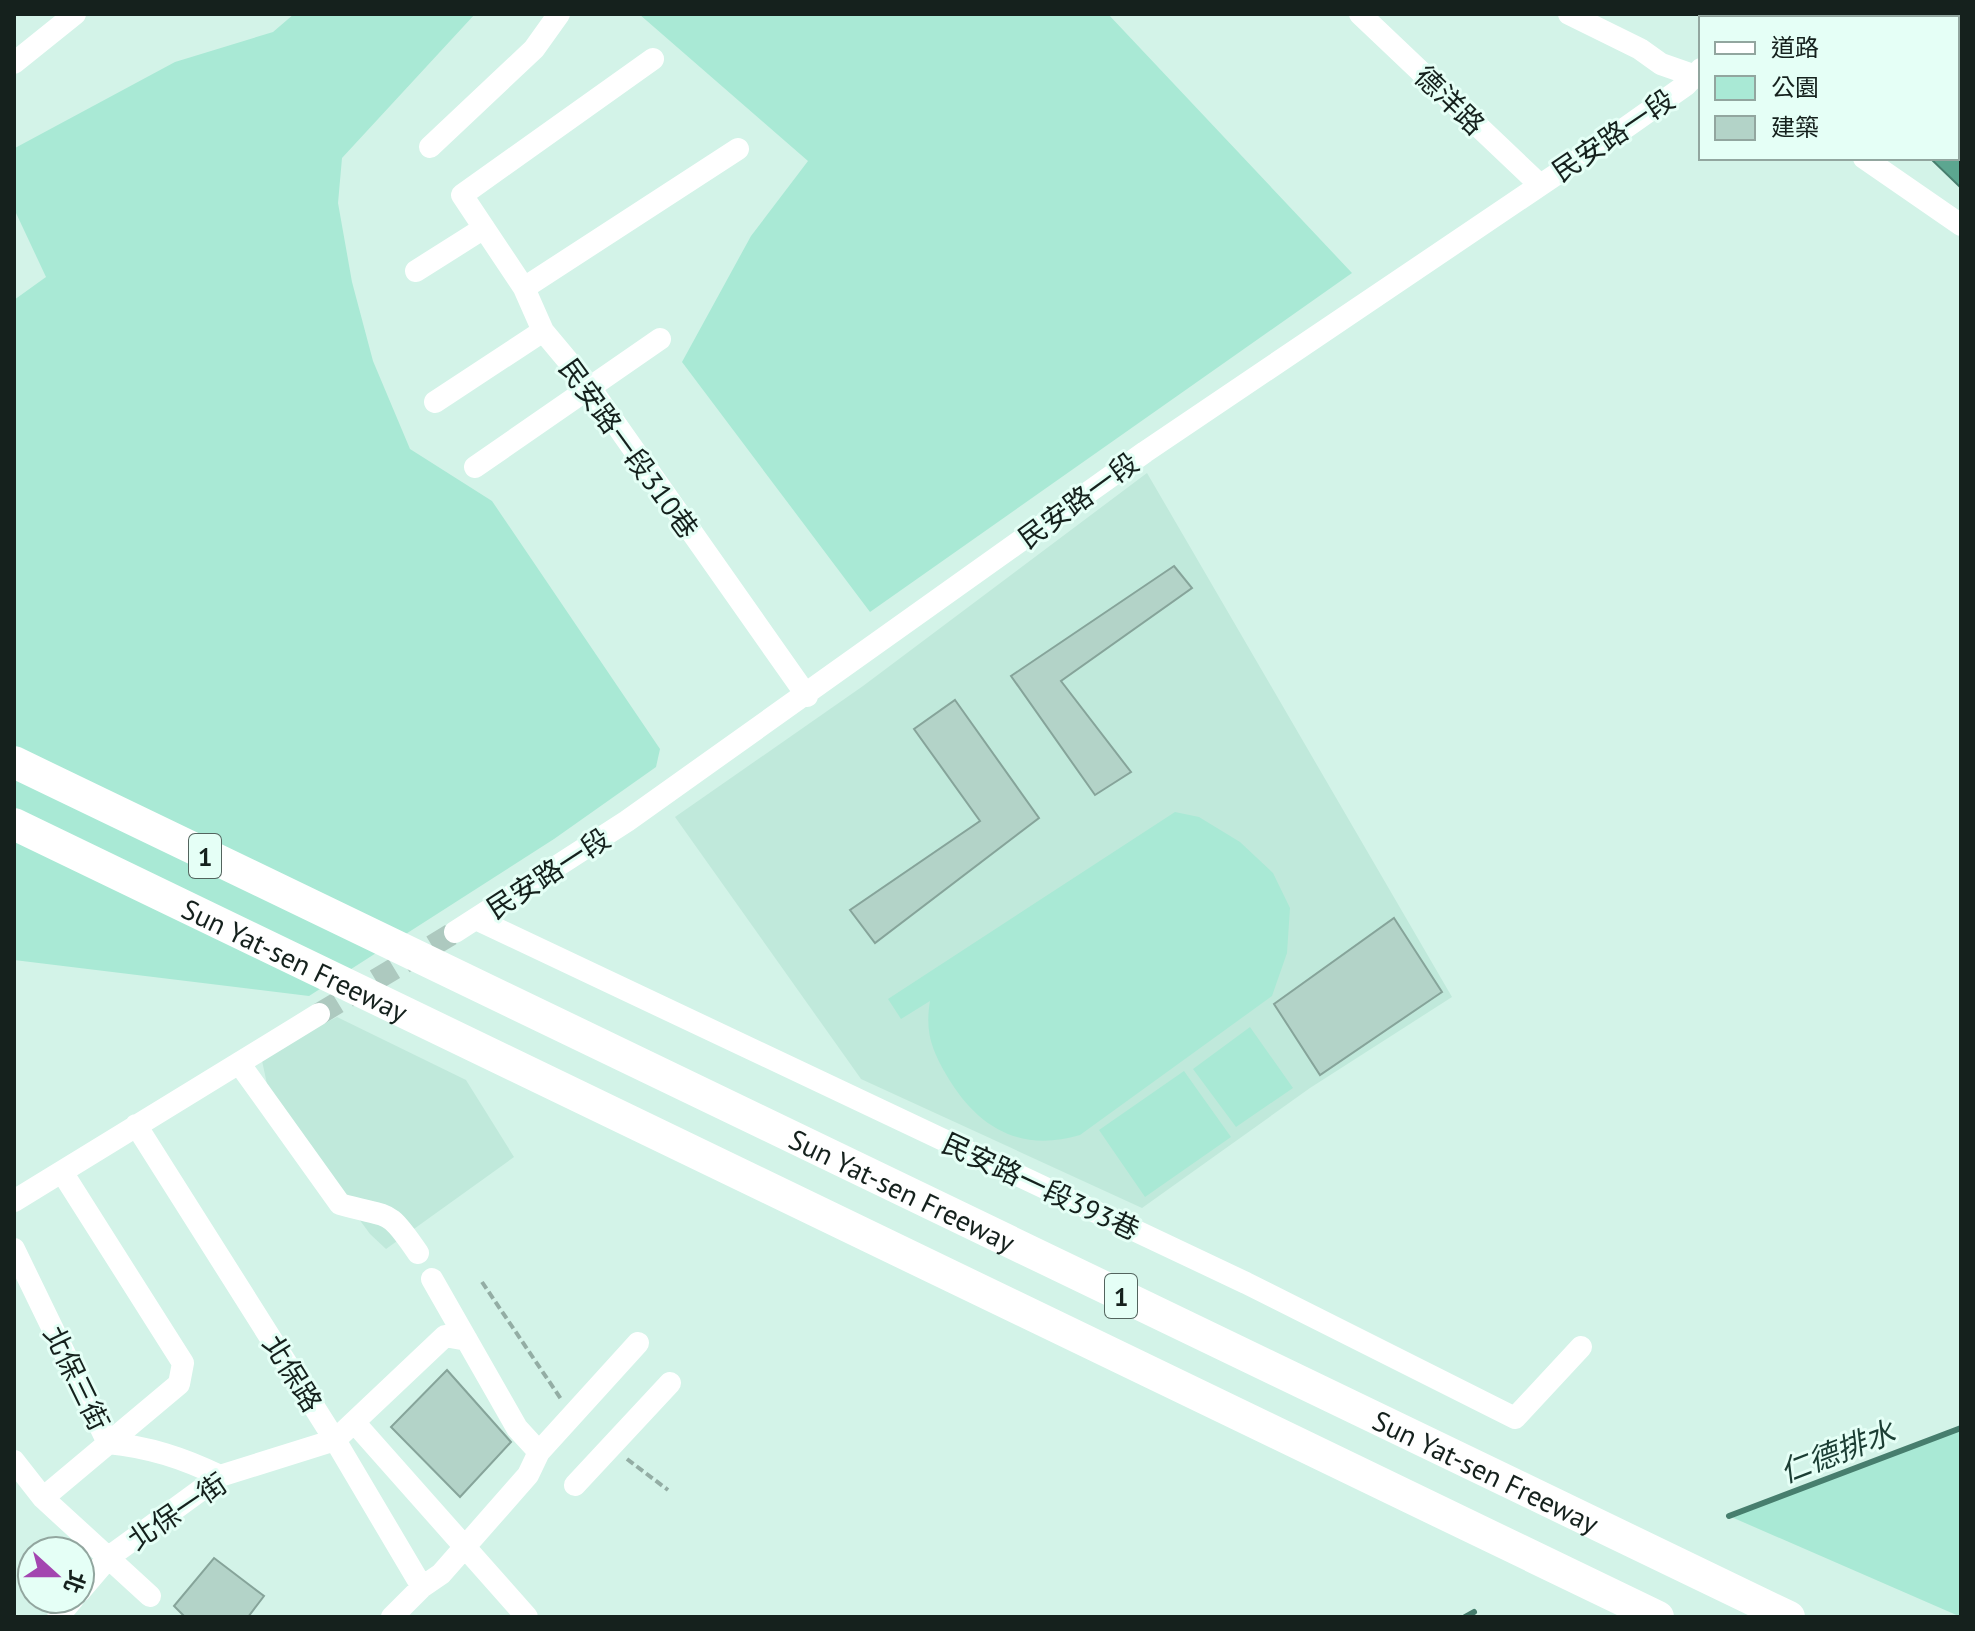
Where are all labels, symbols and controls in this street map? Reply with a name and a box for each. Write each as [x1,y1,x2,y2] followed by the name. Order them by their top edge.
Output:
[1699,16,1959,160] legend
[1771,32,1819,63] text: 道路
[1407,58,1493,142] street label: 德洋路
[1771,72,1819,103] text: 公園
[1545,81,1681,189] street label: 民安路一段
[1771,112,1819,143] text: 建築
[551,351,707,545] street label: 民安路一段310巷
[1010,444,1146,556] street label: 民安路一段
[479,819,617,927] street label: 民安路一段
[189,834,221,878] road number: 1
[176,889,414,1030] street label: Sun Yat-sen Freeway
[783,1120,1021,1260] street label: Sun Yat-sen Freeway
[936,1124,1146,1248] street label: 民安路一段393巷
[1105,1274,1137,1318] road number: 1
[36,1320,118,1436] street label: 北保三街
[255,1328,331,1418] street label: 北保路
[1367,1401,1605,1541] street label: Sun Yat-sen Freeway
[1774,1411,1902,1491] water label: 仁德排水
[120,1464,234,1558] street label: 北保一街
[16,1535,96,1615] north arrow
[58,1567,92,1597] text: 北

